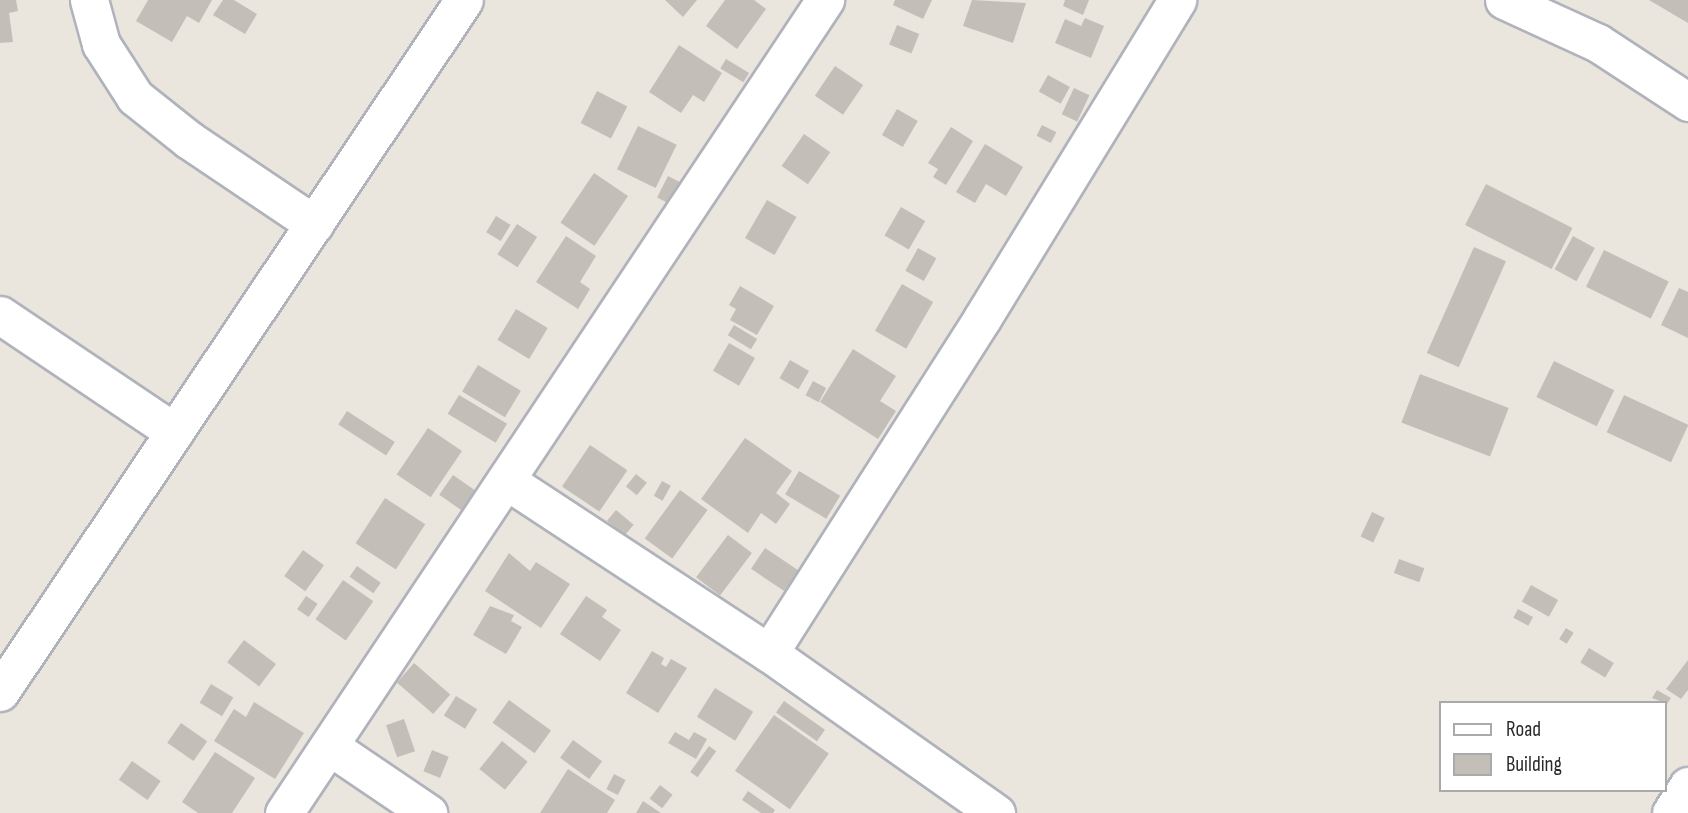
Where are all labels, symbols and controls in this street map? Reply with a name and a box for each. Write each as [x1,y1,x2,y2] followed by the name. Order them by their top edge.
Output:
[1440,701,1667,792] legend
[1506,717,1541,742] text: Road
[1506,752,1562,777] text: Building

